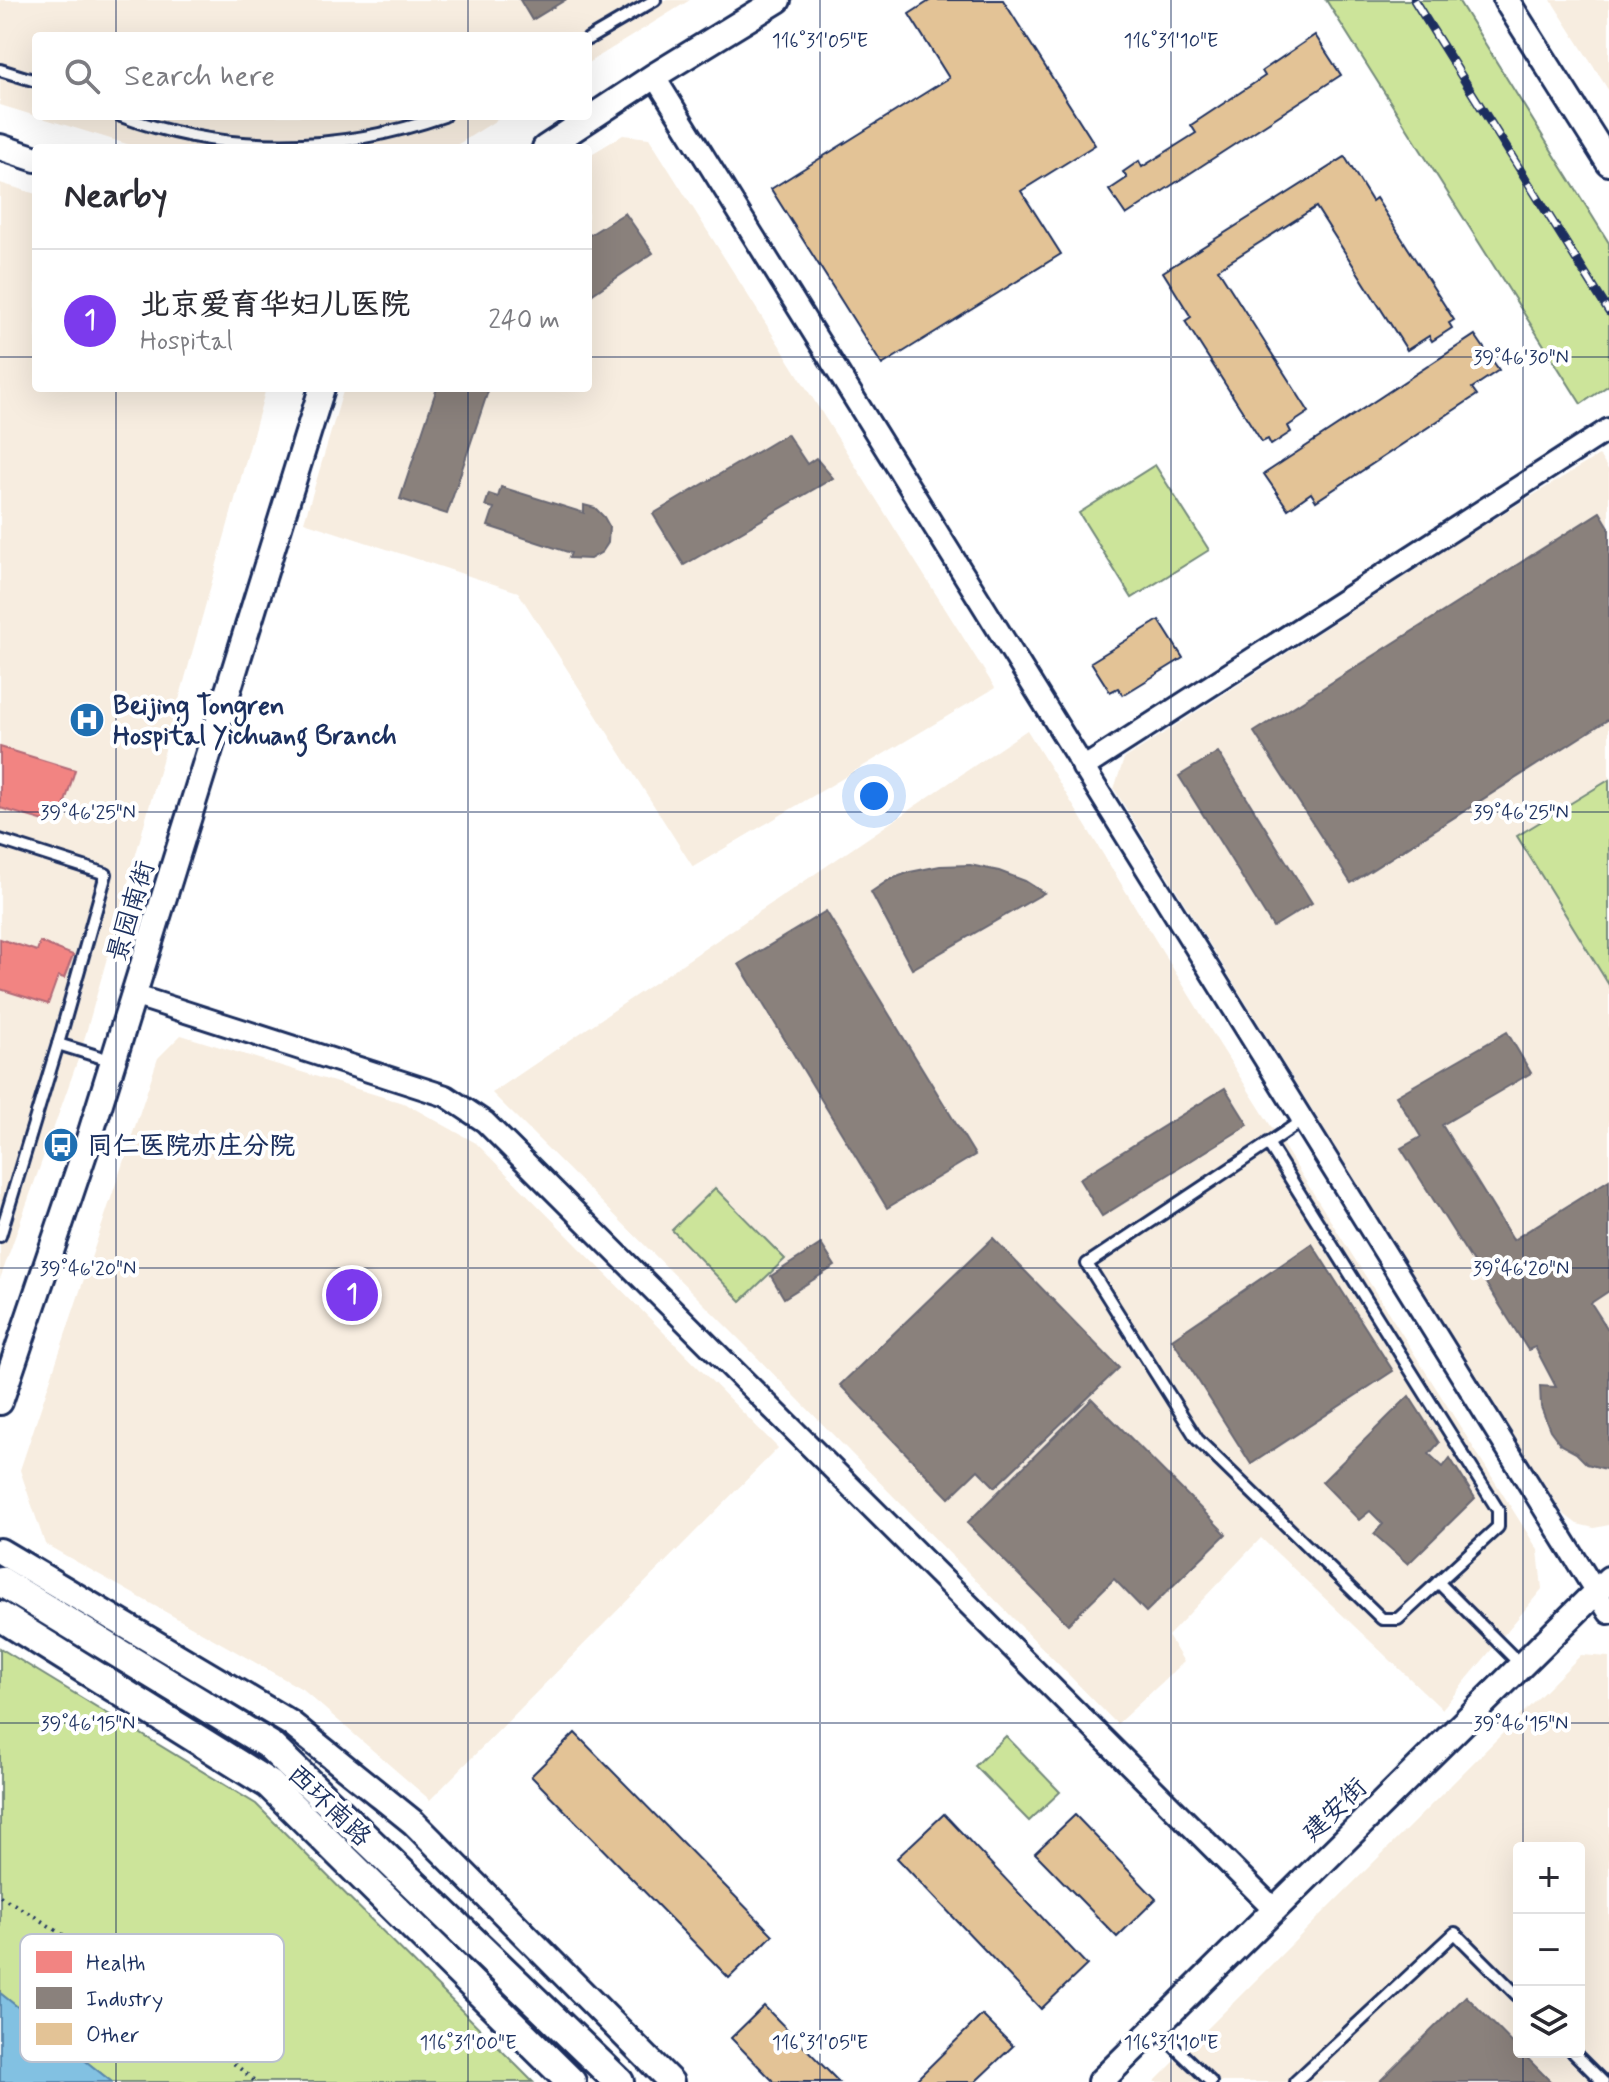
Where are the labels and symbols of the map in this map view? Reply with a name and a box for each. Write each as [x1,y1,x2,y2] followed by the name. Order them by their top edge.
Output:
[772,28,868,55] text: 116°31'05"E
[1124,28,1218,55] text: 116°31'10"E
[1473,345,1569,372] text: 39°46'30"N
[113,690,397,757] place label: Beijing Tongren Hospital Yichuang Branch
[68,701,106,739] hospital icon: Beijing Tongren Hospital Yichuang Branch
[854,776,894,816] your location
[40,800,136,827] text: 39°46'25"N
[1473,800,1569,827] text: 39°46'25"N
[100,857,163,966] street label: 景园南街
[42,1126,80,1164] bus stop icon: 同仁医院亦庄分院
[87,1130,295,1164] place label: 同仁医院亦庄分院
[40,1256,136,1283] text: 39°46'20"N
[1473,1256,1569,1283] text: 39°46'20"N
[326,1265,378,1325] pin: 1
[41,1711,135,1738] text: 39°46'15"N
[1474,1711,1568,1738] text: 39°46'15"N
[279,1758,378,1855] street label: 西环南路
[1296,1771,1375,1850] street label: 建安街
[20,1934,284,2062] legend
[86,1950,145,1978] text: Health
[86,1986,163,2014] text: Industry
[86,2022,139,2050] text: Other
[419,2030,517,2057] text: 116°31'00"E
[772,2030,868,2057] text: 116°31'05"E
[1124,2030,1218,2057] text: 116°31'10"E

